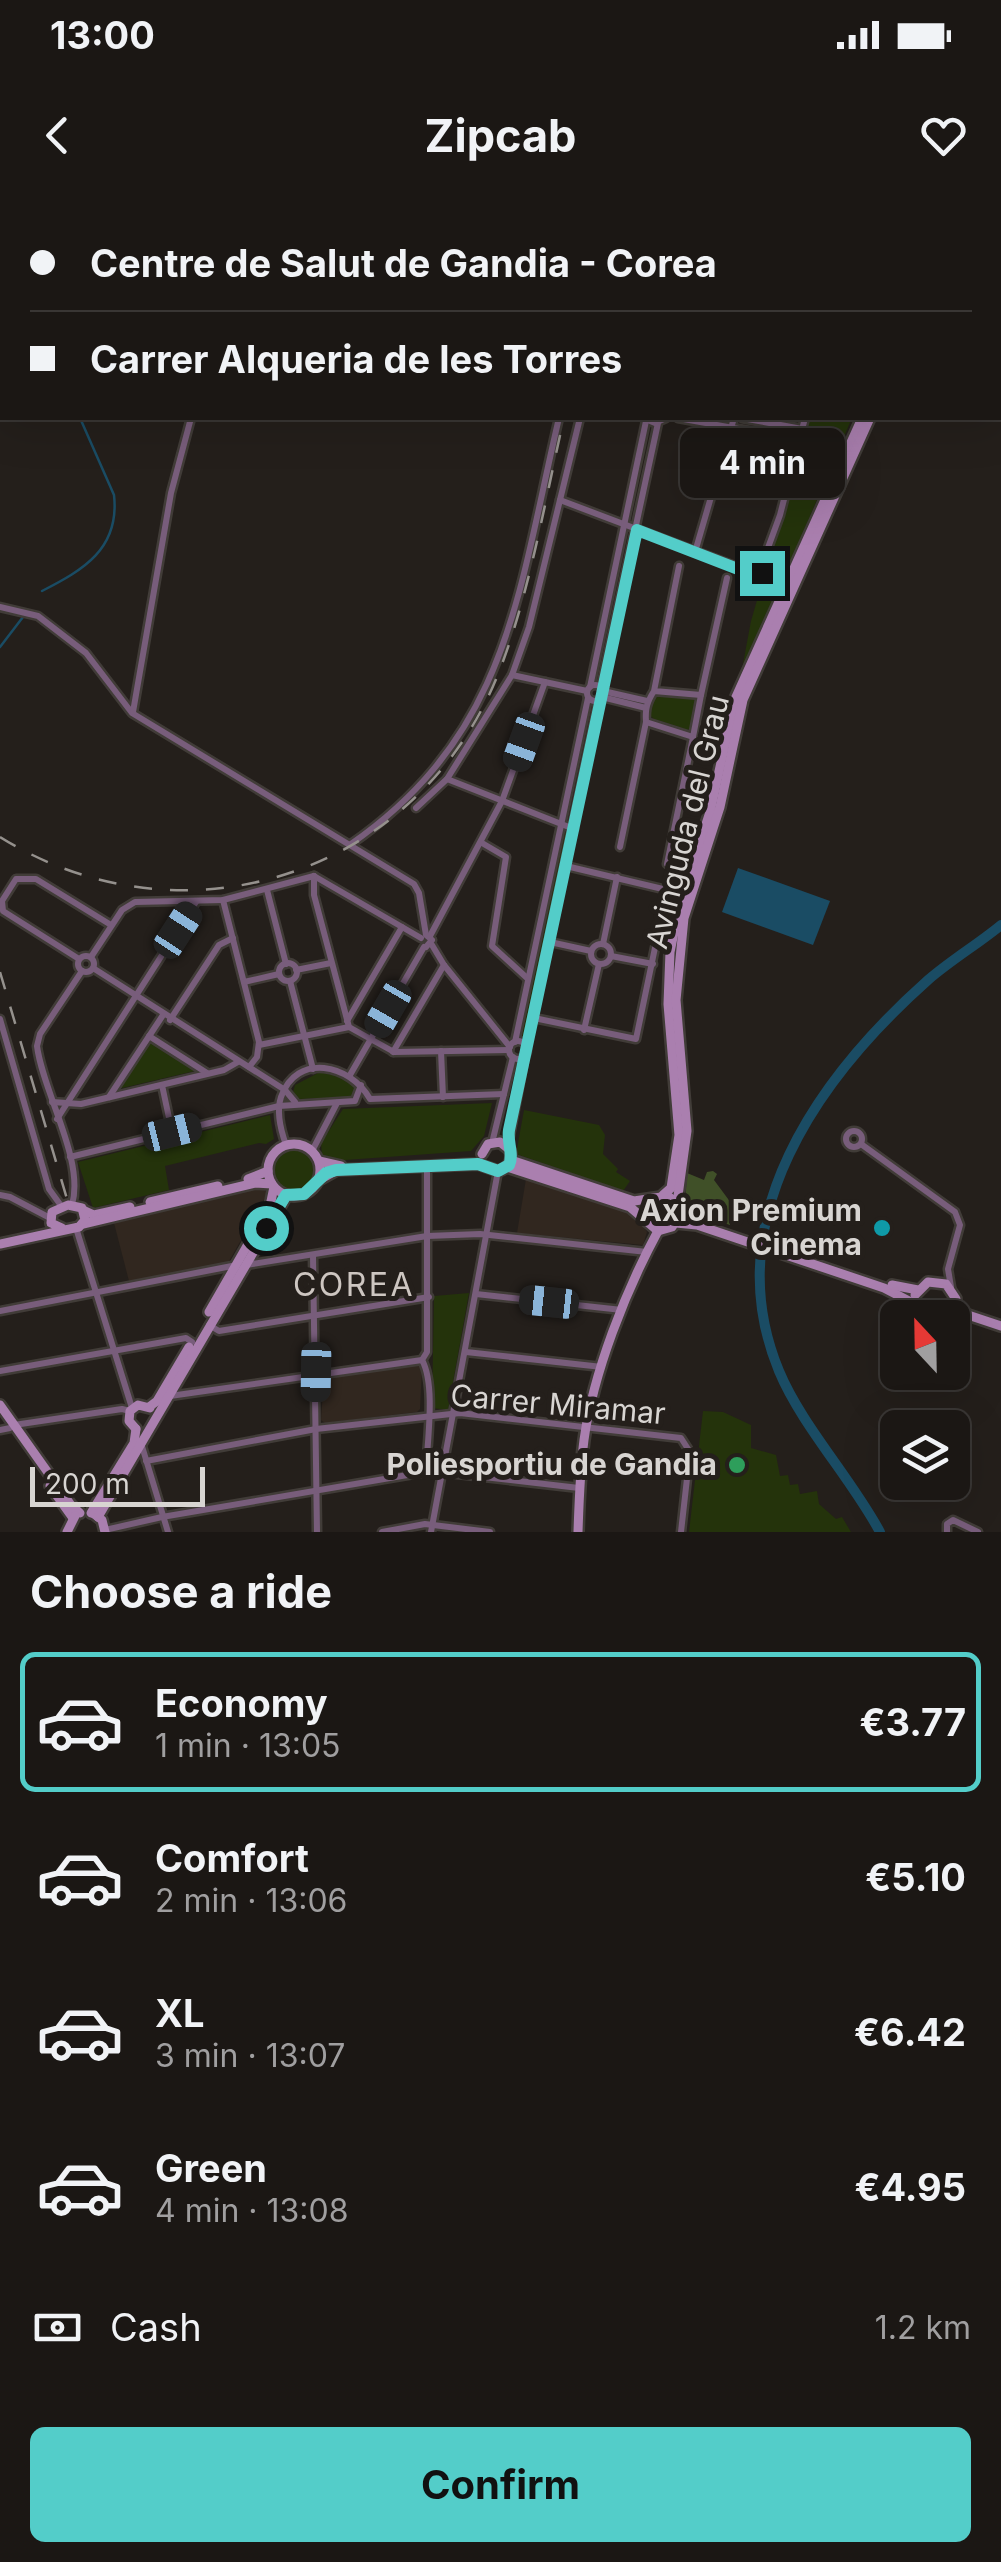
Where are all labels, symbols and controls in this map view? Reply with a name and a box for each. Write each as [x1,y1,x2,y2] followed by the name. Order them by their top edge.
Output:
[50,12,155,58] text: 13:00
[30,108,85,163] icon: back
[425,108,576,163] text: Zipcab
[916,108,971,163] icon: heart
[90,240,717,286] text: Centre de Salut de Gandia - Corea
[90,336,622,382] text: Carrer Alqueria de les Torres
[680,428,844,498] callout: 4 min
[719,443,806,482] text: 4 min
[740,551,785,596] route end
[638,691,736,952] street label: Avinguda del Grau
[500,709,548,775] car
[149,897,207,963] car
[360,976,416,1042] car
[139,1110,205,1154] car
[640,1192,862,1262] place label: Axion Premium Cinema
[244,1206,289,1251] route start
[871,1217,893,1239] marker: Axion Premium Cinema
[293,1265,415,1304] district label: COREA
[518,1284,580,1320] car
[880,1300,970,1390] north arrow
[880,1300,970,1500] map controls
[300,1342,332,1402] car
[449,1377,667,1431] street label: Carrer Miramar
[880,1410,970,1500] button: layers
[387,1446,717,1482] place label: Poliesportiu de Gandia
[726,1454,748,1476] marker: Poliesportiu de Gandia
[30,1462,205,1506] scale bar
[45,1467,130,1501] text: 200 m
[30,1564,332,1619] text: Choose a ride
[35,1677,125,1767] icon: car
[155,1680,328,1726] text: Economy
[860,1699,966,1745] text: €3.77
[155,1726,341,1765] text: 1 min · 13:05
[35,1832,125,1922] icon: car
[155,1835,309,1881] text: Comfort
[865,1854,966,1900] text: €5.10
[155,1881,347,1920] text: 2 min · 13:06
[35,1987,125,2077] icon: car
[155,1990,205,2036] text: XL
[854,2009,966,2055] text: €6.42
[155,2036,345,2075] text: 3 min · 13:07
[35,2142,125,2232] icon: car
[155,2145,267,2191] text: Green
[854,2164,966,2210] text: €4.95
[155,2191,349,2230] text: 4 min · 13:08
[30,2300,85,2355] icon: cash
[110,2304,202,2350] text: Cash
[875,2308,971,2347] text: 1.2 km
[30,2427,971,2542] button: Confirm

